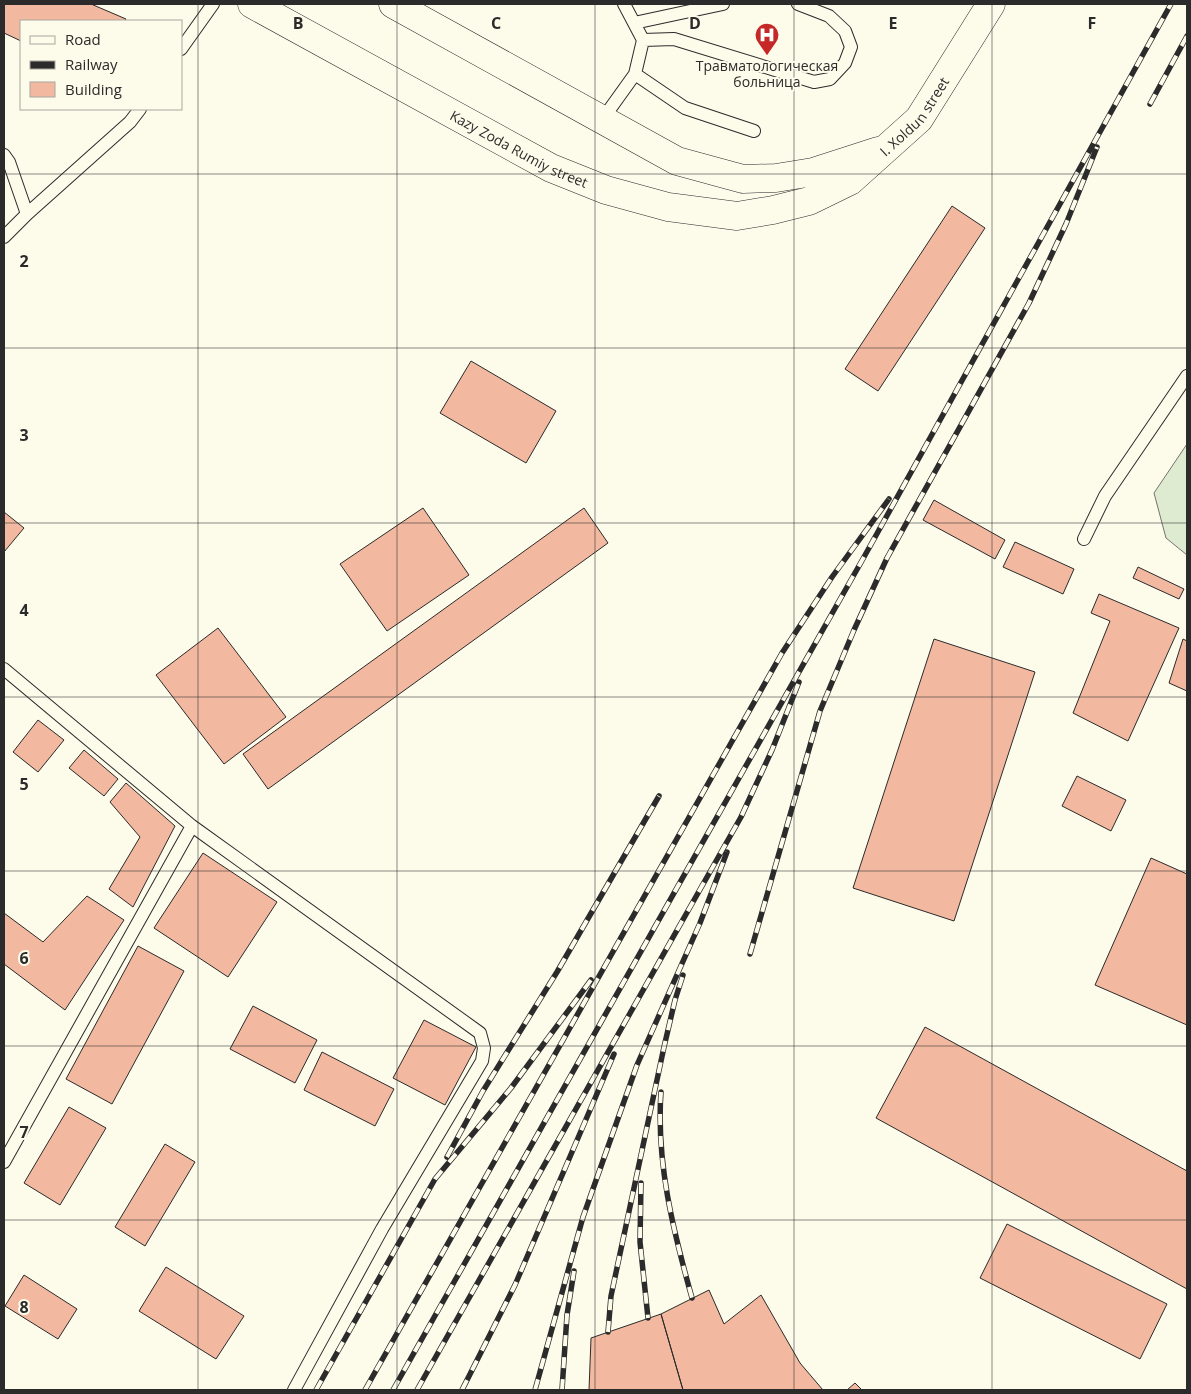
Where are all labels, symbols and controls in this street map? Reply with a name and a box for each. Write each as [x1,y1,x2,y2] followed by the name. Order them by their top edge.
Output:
[293,12,303,34] text: B
[491,12,501,34] text: C
[689,12,701,34] text: D
[889,12,898,34] text: E
[1088,12,1096,34] text: F
[20,20,182,110] legend
[754,22,780,56] hospital icon: Травматологическая больница
[65,29,101,49] text: Road
[65,54,118,74] text: Railway
[696,56,838,91] place label: Травматологическая больница
[875,73,953,160] street label: I. Xoldun street
[65,79,122,99] text: Building
[447,105,591,191] street label: Kazy Zoda Rumiy street
[19,250,29,272] text: 2
[19,424,29,446] text: 3
[19,599,29,621] text: 4
[19,773,29,795] text: 5
[19,947,29,969] text: 6
[19,1121,29,1143] text: 7
[19,1296,29,1318] text: 8

